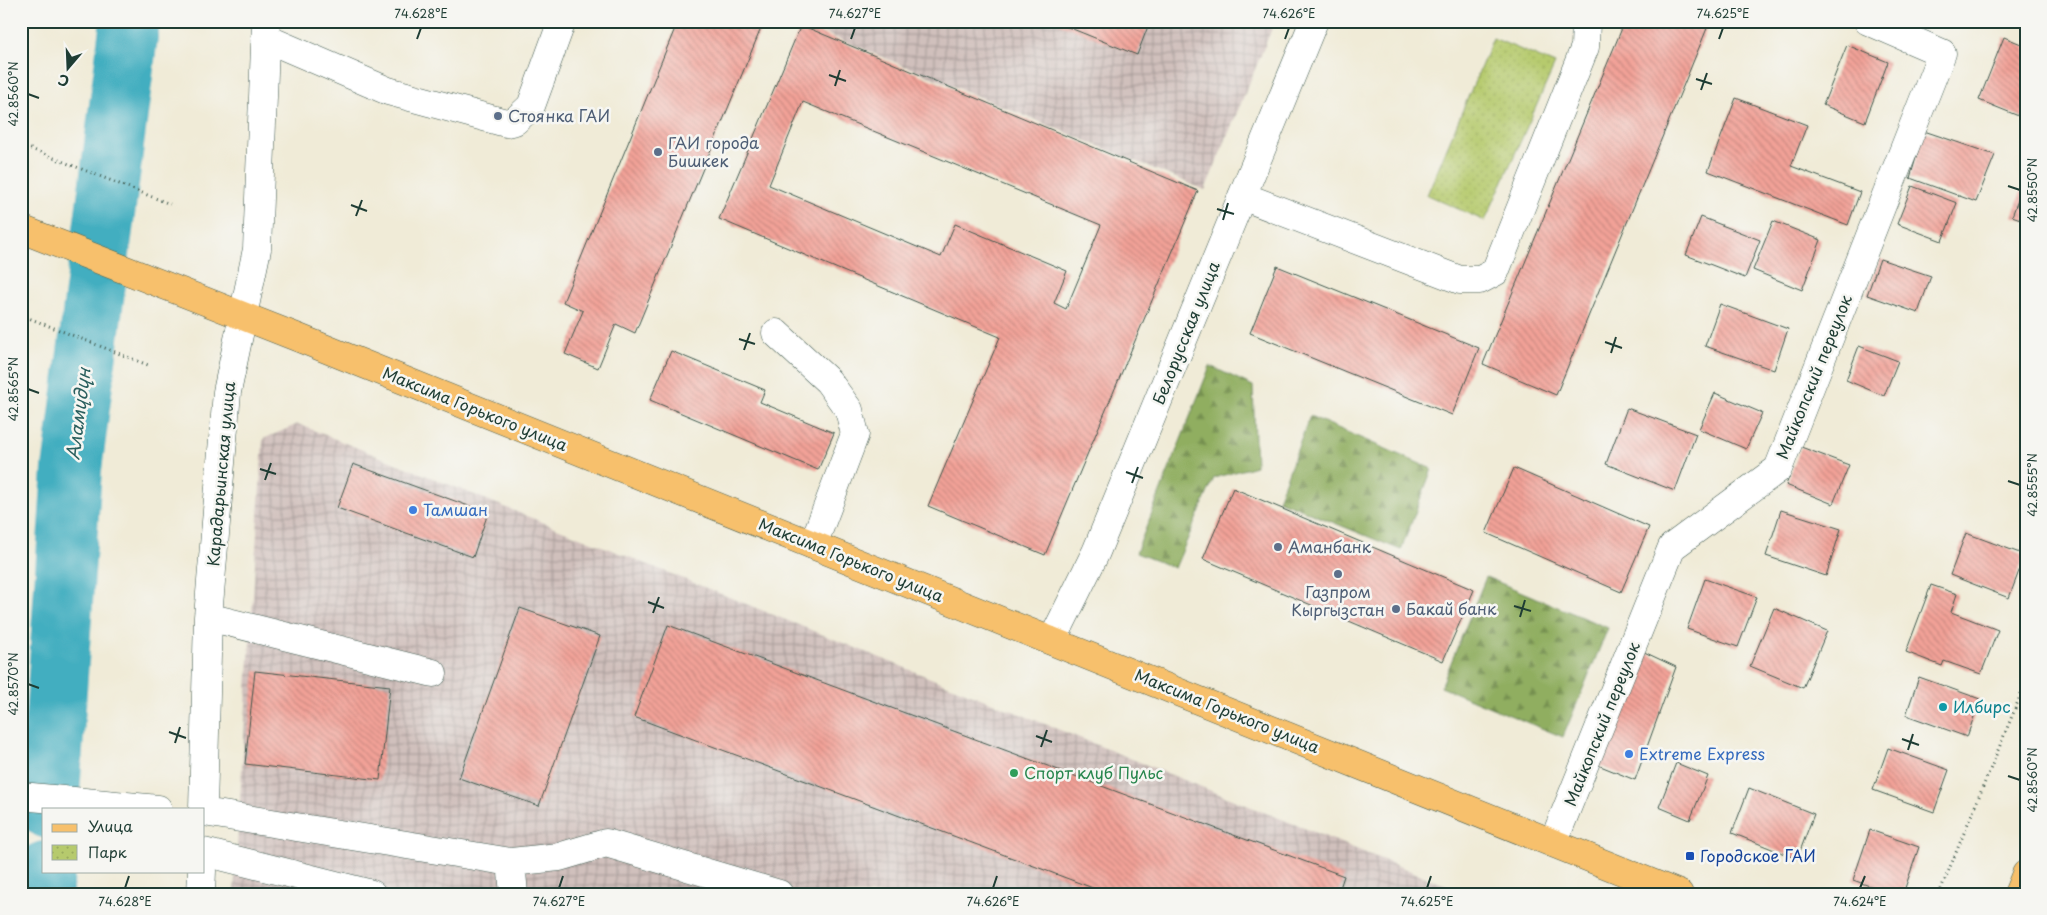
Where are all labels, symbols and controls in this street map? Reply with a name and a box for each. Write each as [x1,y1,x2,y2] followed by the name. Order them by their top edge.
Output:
[394,4,448,22] text: 74.628°E
[829,4,881,22] text: 74.627°E
[1262,4,1316,22] text: 74.626°E
[1696,4,1750,22] text: 74.625°E
[42,42,92,92] north arrow
[4,61,22,127] text: 42.8560°N
[55,69,72,92] text: С
[508,103,610,127] place label: Стоянка ГАИ
[492,110,504,122] marker: Стоянка ГАИ
[668,130,759,172] place label: ГАИ города Бишкек
[652,146,664,158] marker: ГАИ города Бишкек
[2023,158,2041,222] text: 42.8550°N
[1145,257,1225,408] street label: Белорусская улица
[1769,290,1857,462] street label: Майкопский переулок
[4,357,22,421] text: 42.8565°N
[379,360,571,456] street label: Максима Горького улица
[58,365,97,461] water label: Аламүдүн
[200,381,240,567] street label: Карадарьинская улица
[2023,453,2041,517] text: 42.8555°N
[423,497,488,521] place label: Тамшан
[407,504,419,516] marker: Тамшан
[755,511,947,607] street label: Максима Горького улица
[1288,534,1372,558] place label: Аманбанк
[1272,541,1284,553] marker: Аманбанк
[1332,568,1344,580] marker: Газпром Кыргызстан
[1291,579,1385,621] place label: Газпром Кыргызстан
[1406,596,1497,620] place label: Бакай банк
[1390,603,1402,615] marker: Бакай банк
[1557,637,1645,809] street label: Майкопский переулок
[4,652,22,716] text: 42.8570°N
[1131,662,1323,758] street label: Максима Горького улица
[1953,694,2011,718] place label: Илбирс
[1937,701,1949,713] marker: Илбирс
[1639,741,1765,765] place label: Extreme Express
[2023,747,2041,813] text: 42.8560°N
[1623,748,1635,760] marker: Extreme Express
[1024,760,1163,784] place label: Спорт клуб Пульс
[1008,767,1020,779] marker: Спорт клуб Пульс
[42,808,205,872] legend
[88,814,133,837] text: Улица
[88,840,127,863] text: Парк
[1700,843,1816,867] place label: Городское ГАИ
[1684,850,1696,862] marker: Городское ГАИ
[98,892,152,910] text: 74.628°E
[533,892,585,910] text: 74.627°E
[966,892,1020,910] text: 74.626°E
[1400,892,1454,910] text: 74.625°E
[1833,892,1887,910] text: 74.624°E

